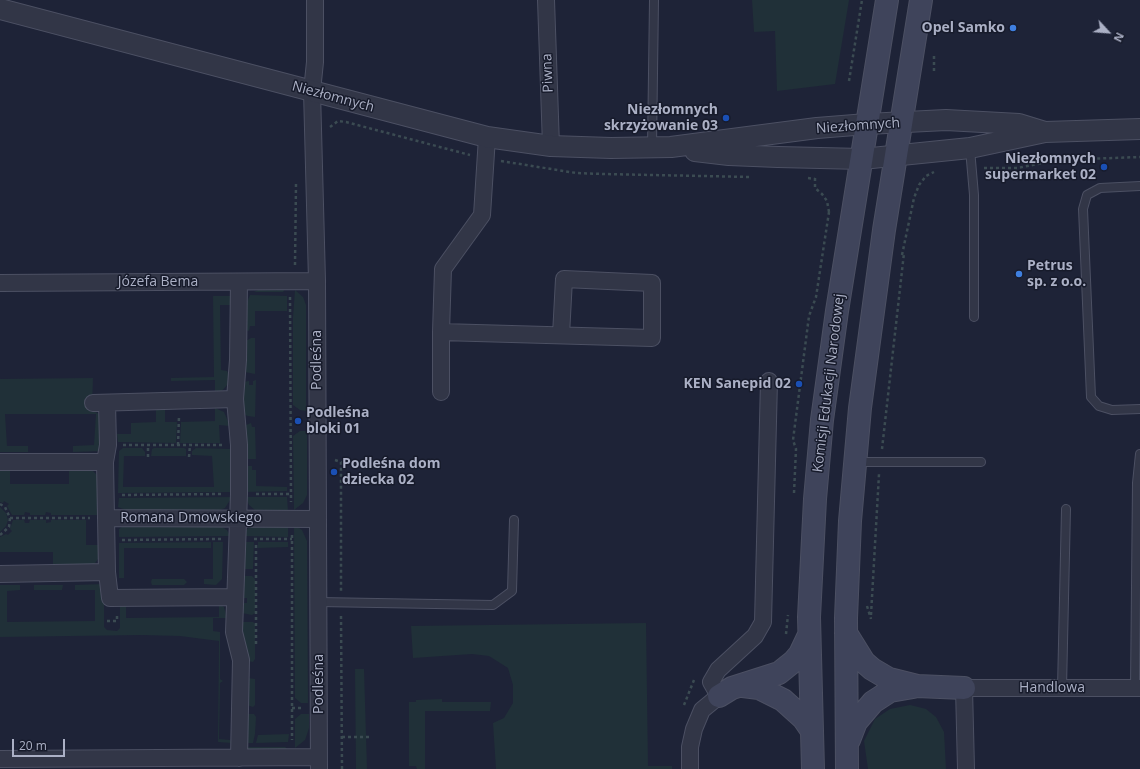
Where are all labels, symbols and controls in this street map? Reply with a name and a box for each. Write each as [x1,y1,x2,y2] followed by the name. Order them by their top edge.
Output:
[1088,12,1128,52] north arrow
[922,20,1005,36] place label: Opel Samko
[1008,23,1018,33] marker: Opel Samko
[1111,30,1128,45] text: N
[539,53,557,93] street label: Piwna
[290,78,376,116] street label: Niezłomnych
[604,102,718,134] place label: Niezłomnych skrzyżowanie 03
[721,113,731,123] marker: Niezłomnych skrzyżowanie 03
[815,115,901,137] street label: Niezłomnych
[985,151,1096,184] place label: Niezłomnych supermarket 02
[1099,162,1109,172] marker: Niezłomnych supermarket 02
[1027,258,1086,290] place label: Petrus sp. z o.o.
[1014,269,1024,279] marker: Petrus sp. z o.o.
[118,274,198,290] street label: Józefa Bema
[810,293,848,473] street label: Komisji Edukacji Narodowej
[309,330,325,390] street label: Podleśna
[684,376,791,392] place label: KEN Sanepid 02
[794,379,804,389] marker: KEN Sanepid 02
[306,405,369,438] place label: Podleśna bloki 01
[293,416,303,426] marker: Podleśna bloki 01
[342,456,440,488] place label: Podleśna dom dziecka 02
[329,467,339,477] marker: Podleśna dom dziecka 02
[120,510,262,526] street label: Romana Dmowskiego
[311,654,327,714] street label: Podleśna
[1019,680,1085,696] street label: Handlowa
[14,731,67,757] scale bar
[19,737,47,754] text: 20 m

